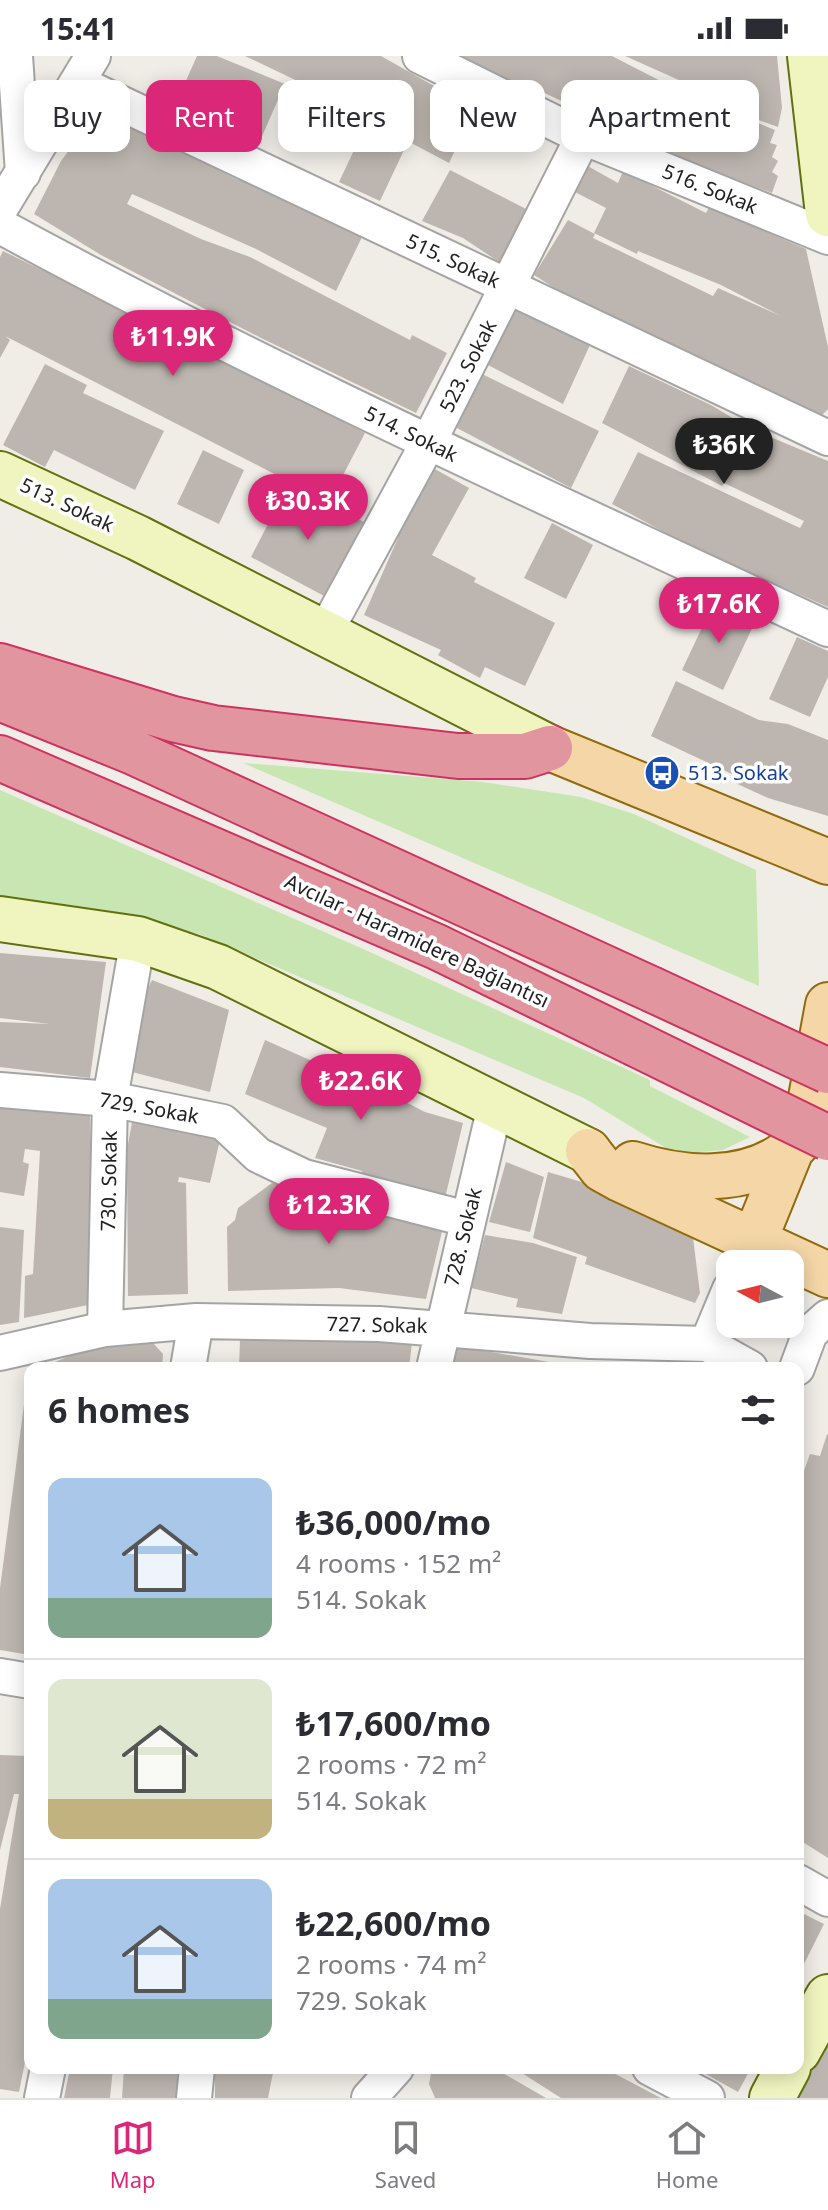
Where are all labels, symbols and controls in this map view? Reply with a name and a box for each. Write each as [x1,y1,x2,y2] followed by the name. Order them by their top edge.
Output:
[40,8,117,49] text: 15:41
[24,80,130,152] chip: Buy
[146,80,262,152] chip: Rent
[278,80,414,152] chip: Filters
[430,80,545,152] chip: New
[561,80,759,152] chip: Apartment
[659,157,762,220] street label: 516. Sokak
[402,227,505,294] street label: 515. Sokak
[108,310,238,378] pin: ₺11.9K
[433,315,503,417] street label: 523. Sokak
[131,318,215,354] text: ₺11.9K
[360,399,463,468] street label: 514. Sokak
[677,418,771,486] pin: ₺36K
[693,426,755,462] text: ₺36K
[16,471,119,538] street label: 513. Sokak
[243,474,373,542] pin: ₺30.3K
[266,482,350,518] text: ₺30.3K
[654,577,784,645] pin: ₺17.6K
[677,585,761,621] text: ₺17.6K
[643,754,681,792] bus stop icon: 513. Sokak
[688,759,789,786] place label: 513. Sokak
[281,867,554,1014] street label: Avcılar - Haramidere Bağlantısı
[296,1054,426,1122] pin: ₺22.6K
[319,1062,403,1098] text: ₺22.6K
[97,1085,201,1130] street label: 729. Sokak
[94,1130,123,1231] street label: 730. Sokak
[264,1178,394,1246] pin: ₺12.3K
[437,1185,488,1289] street label: 728. Sokak
[287,1186,371,1222] text: ₺12.3K
[716,1250,804,1338] north arrow
[716,1250,804,1338] map controls
[327,1310,428,1339] street label: 727. Sokak
[48,1387,190,1433] text: 6 homes
[736,1388,780,1432] icon: filters
[296,1499,491,1545] text: ₺36,000/mo
[112,1510,208,1606] icon: home
[296,1545,501,1581] text: 4 rooms · 152 m²
[296,1581,427,1617] text: 514. Sokak
[296,1700,491,1746] text: ₺17,600/mo
[112,1711,208,1807] icon: home
[296,1746,486,1782] text: 2 rooms · 72 m²
[296,1782,427,1818] text: 514. Sokak
[296,1900,491,1946] text: ₺22,600/mo
[112,1911,208,2007] icon: home
[296,1946,486,1982] text: 2 rooms · 74 m²
[296,1982,427,2018] text: 729. Sokak
[110,2116,156,2194] tab: Map
[375,2116,436,2194] tab: Saved
[656,2116,718,2194] tab: Home

